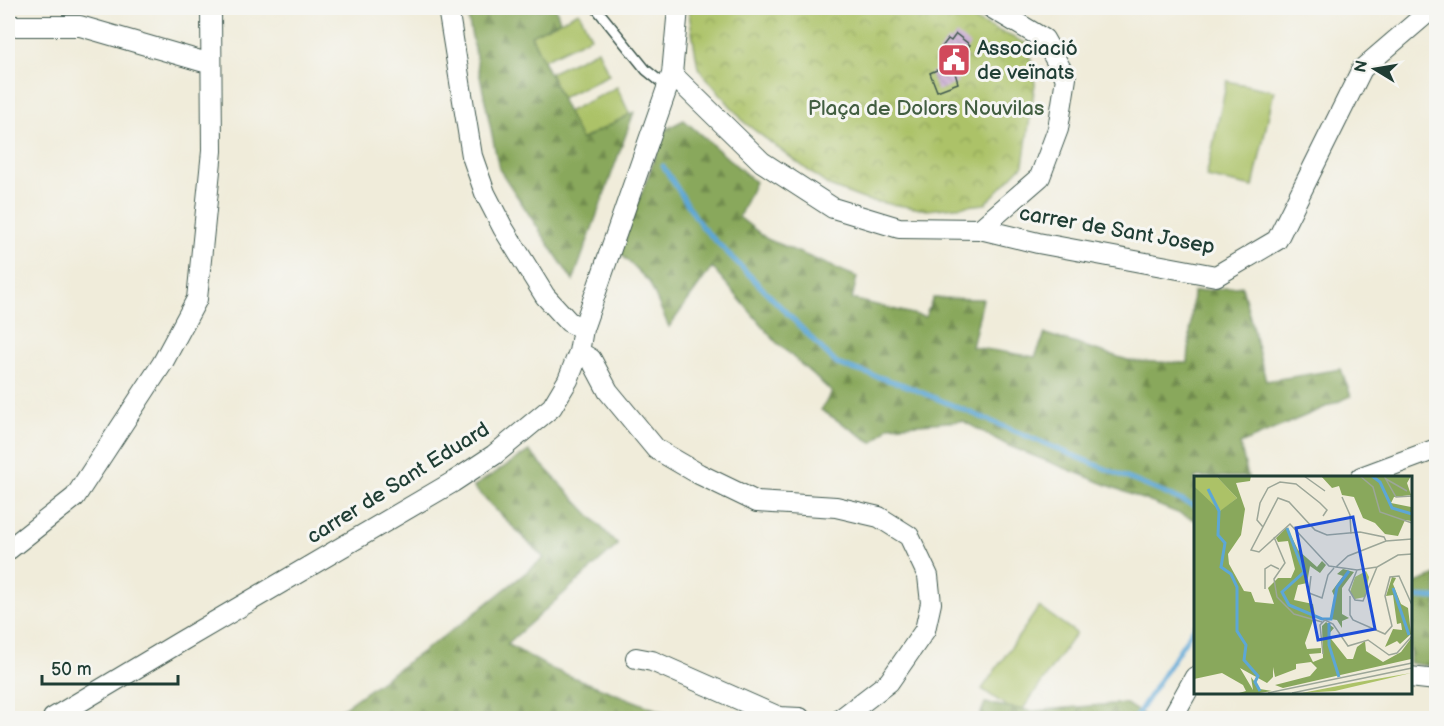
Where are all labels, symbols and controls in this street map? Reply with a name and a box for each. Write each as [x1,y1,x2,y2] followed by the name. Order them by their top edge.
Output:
[977,36,1078,85] place label: Associació de veïnats
[1345,39,1405,99] north arrow
[936,42,972,78] public building icon: Associació de veïnats
[1351,59,1372,74] text: N
[808,96,1044,121] park label: Plaça de Dolors Nouvilas
[1017,200,1217,260] street label: carrer de Sant Josep
[302,417,494,549] street label: carrer de Sant Eduard
[1194,476,1411,693] inset map
[42,648,178,686] scale bar
[51,659,92,680] text: 50 m

